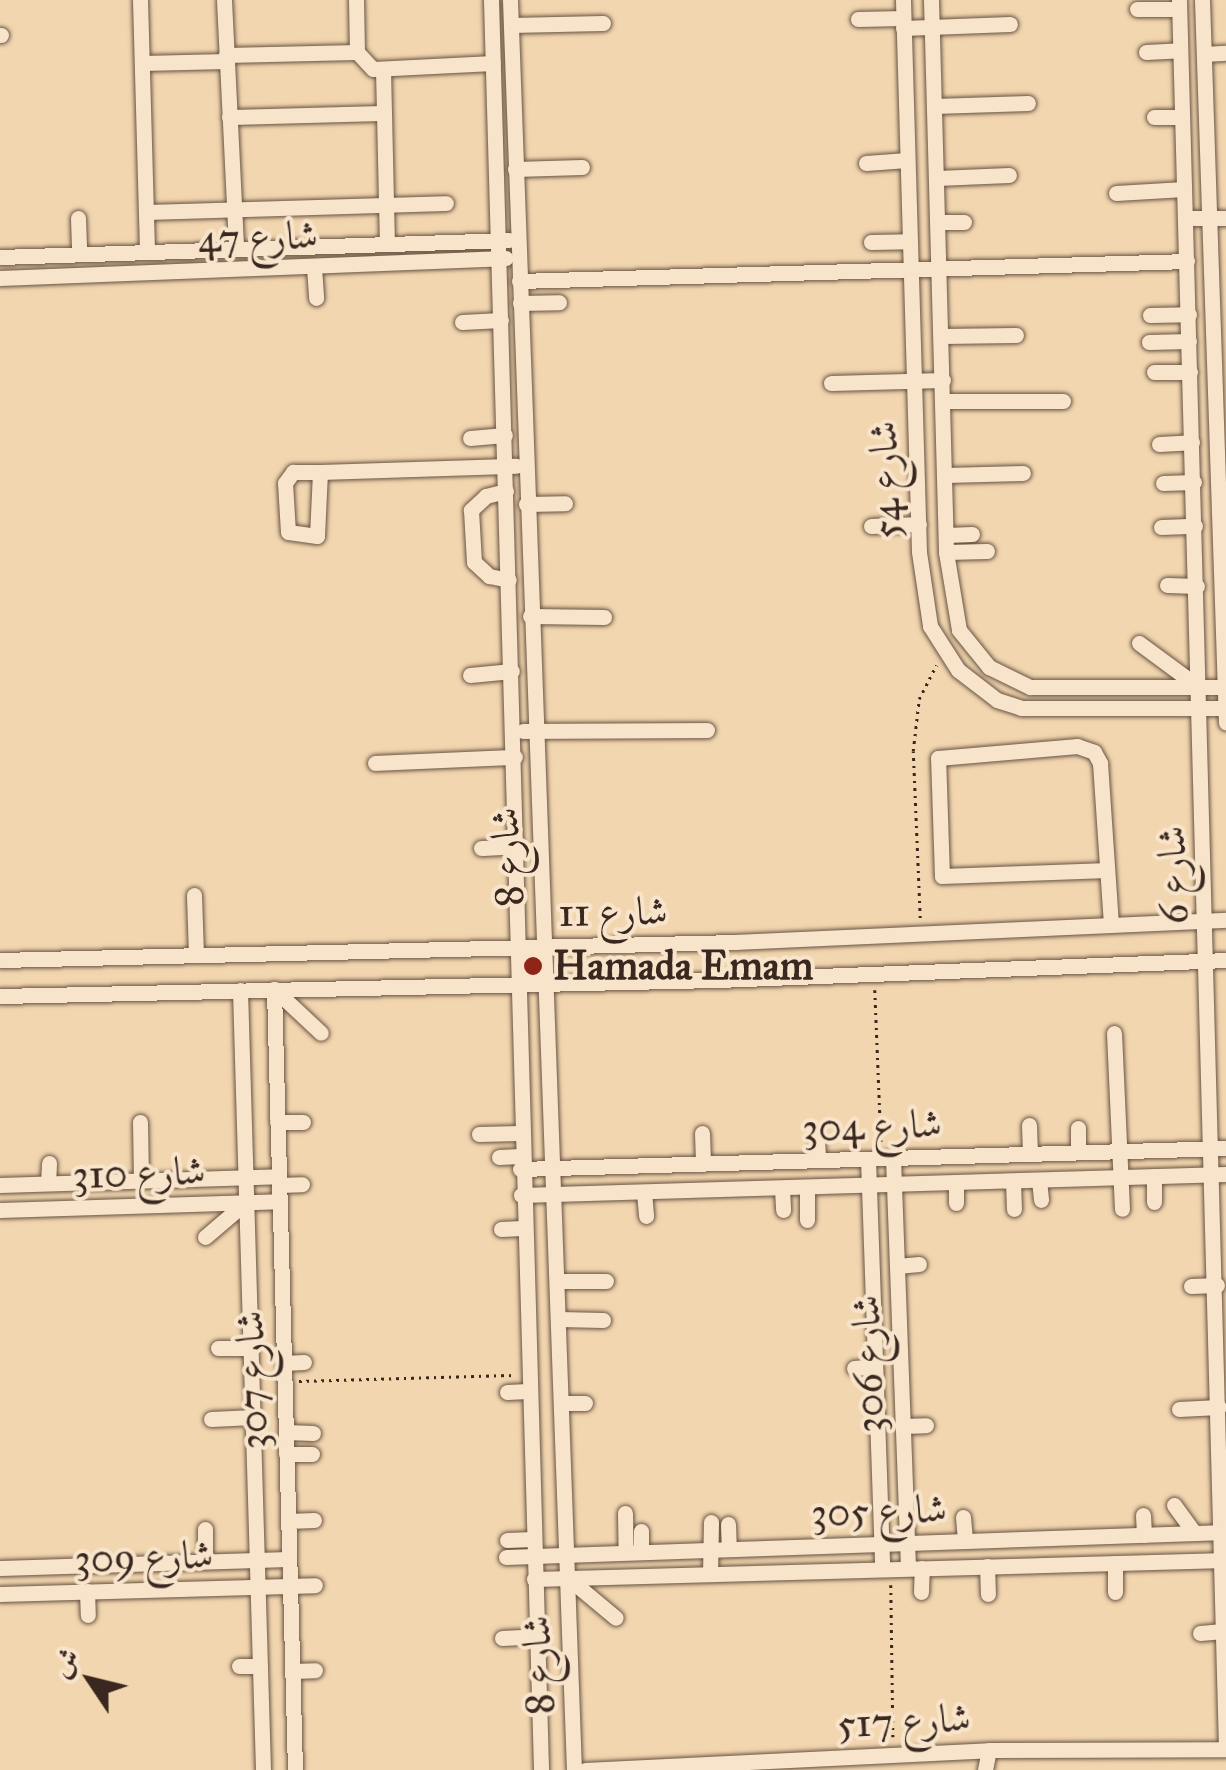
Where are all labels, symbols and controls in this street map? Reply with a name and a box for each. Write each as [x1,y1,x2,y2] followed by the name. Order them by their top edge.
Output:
[197,211,319,263] street label: شارع 47
[859,420,911,540] street label: شارع 54
[480,806,534,908] street label: شارع 8
[1147,825,1199,925] street label: شارع 6
[558,887,668,937] street label: شارع 11
[553,942,813,990] place label: Hamada Emam
[522,955,544,977] marker: Hamada Emam
[801,1100,943,1152] street label: شارع 304
[72,1147,206,1199] street label: شارع 310
[842,1294,894,1434] street label: شارع 306
[226,1310,278,1450] street label: شارع 307
[810,1485,948,1537] street label: شارع 305
[74,1531,214,1583] street label: شارع 309
[512,1615,564,1715] street label: شارع 8
[40,1630,140,1730] north arrow
[43,1641,87,1684] text: ش
[836,1694,972,1748] street label: شارع 517

